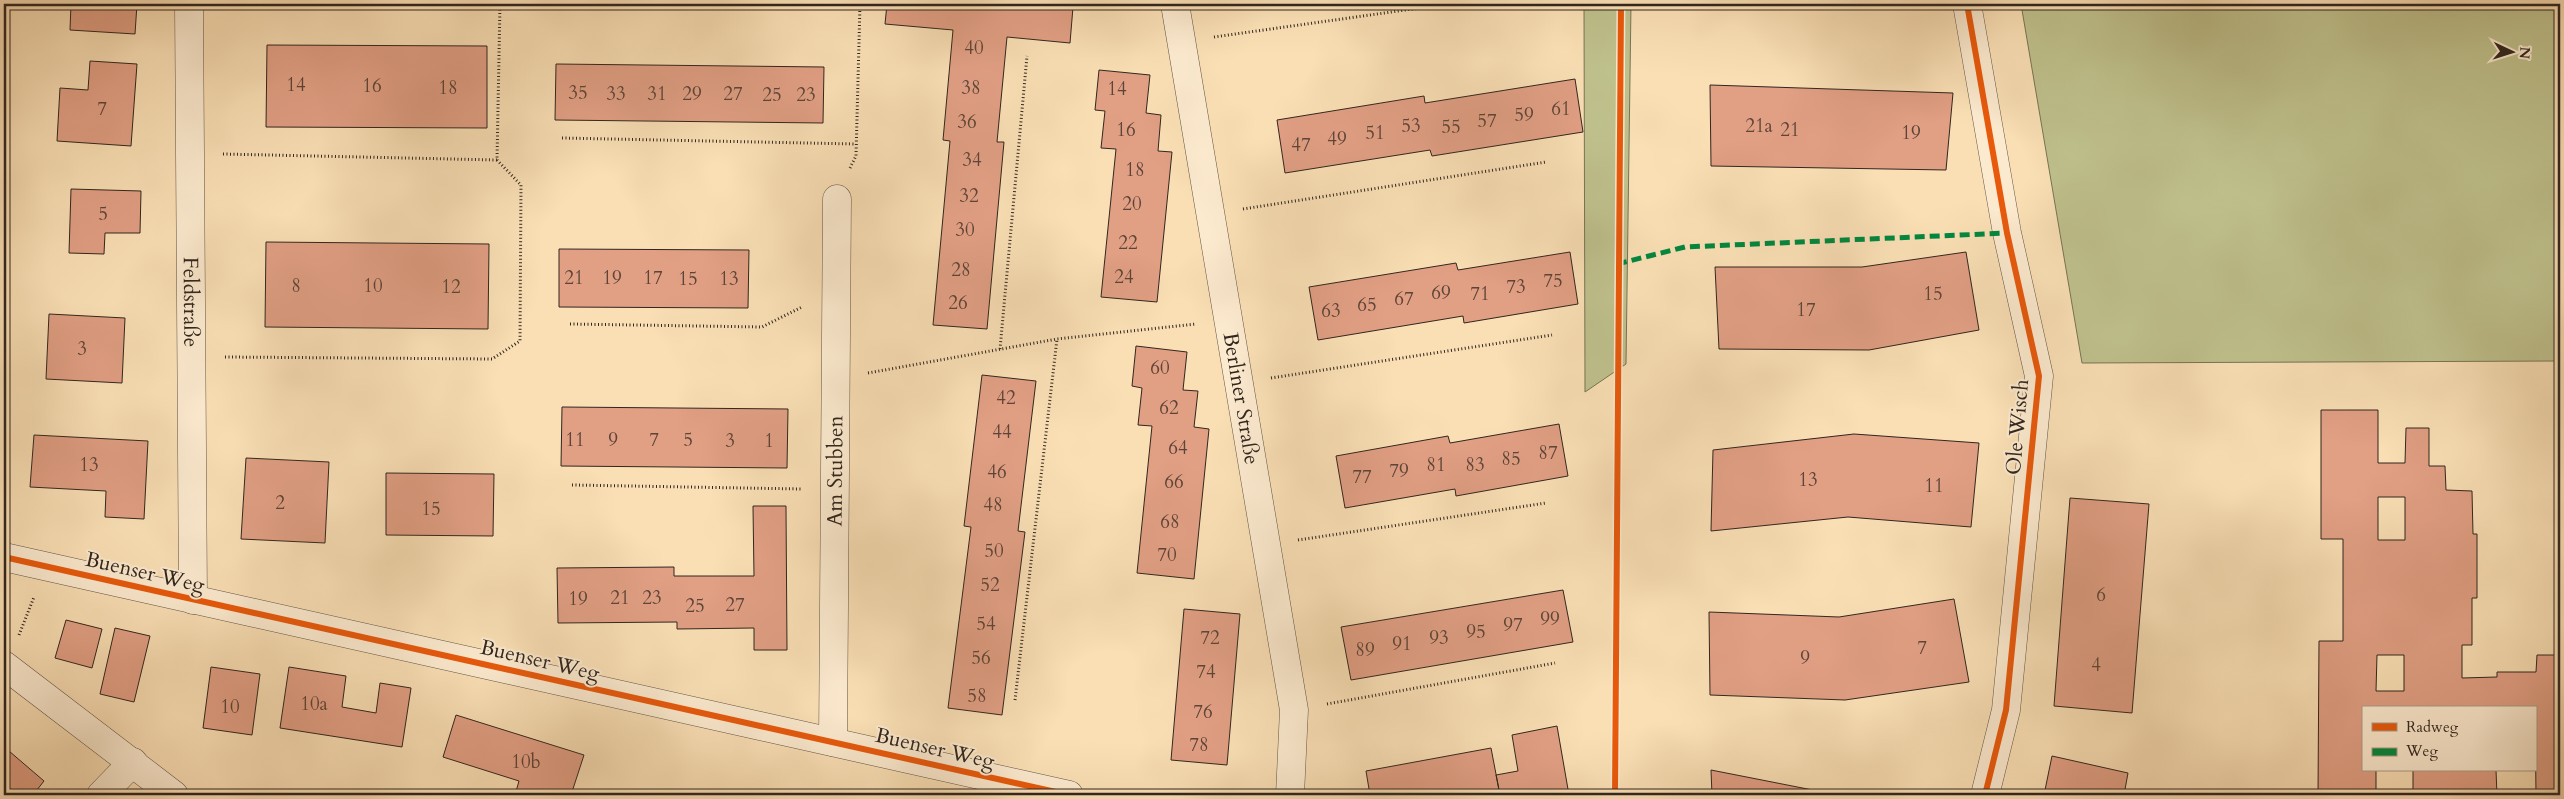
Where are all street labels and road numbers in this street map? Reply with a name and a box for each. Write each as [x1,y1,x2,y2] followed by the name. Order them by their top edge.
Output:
[176,257,205,347] street label: Feldstraße
[1216,330,1266,467] street label: Berliner Straße
[1999,378,2036,476] street label: Ole Wisch
[821,415,850,527] street label: Am Stubben
[82,545,208,600] street label: Buenser Weg
[477,633,603,688] street label: Buenser Weg
[872,721,998,776] street label: Buenser Weg

